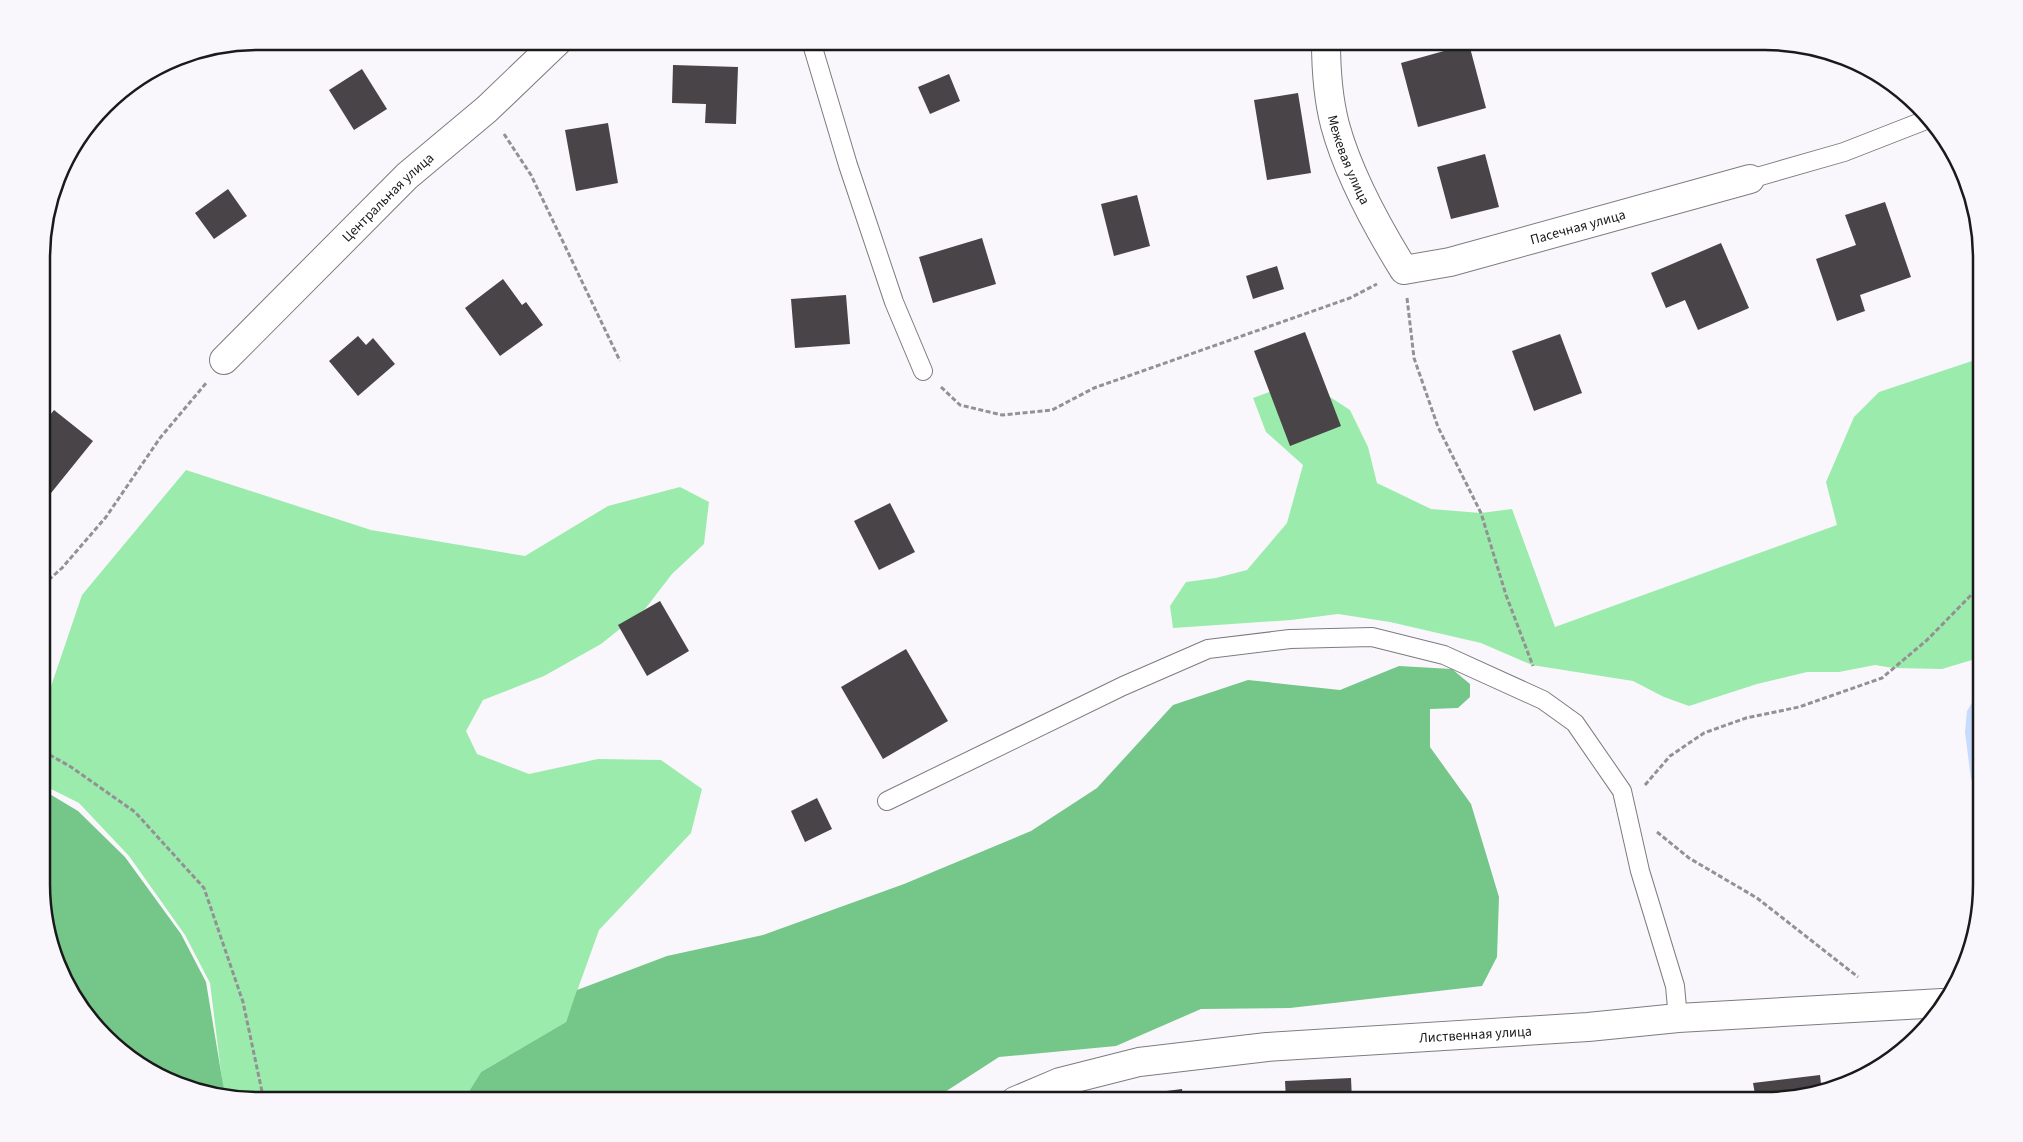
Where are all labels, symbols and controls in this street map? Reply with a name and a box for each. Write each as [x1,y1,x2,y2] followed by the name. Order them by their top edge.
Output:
[1322,113,1374,208] street label: Межевая улица
[338,149,439,247] street label: Центральная улица
[1528,205,1628,250] street label: Пасечная улица
[1418,1022,1533,1049] street label: Лиственная улица

